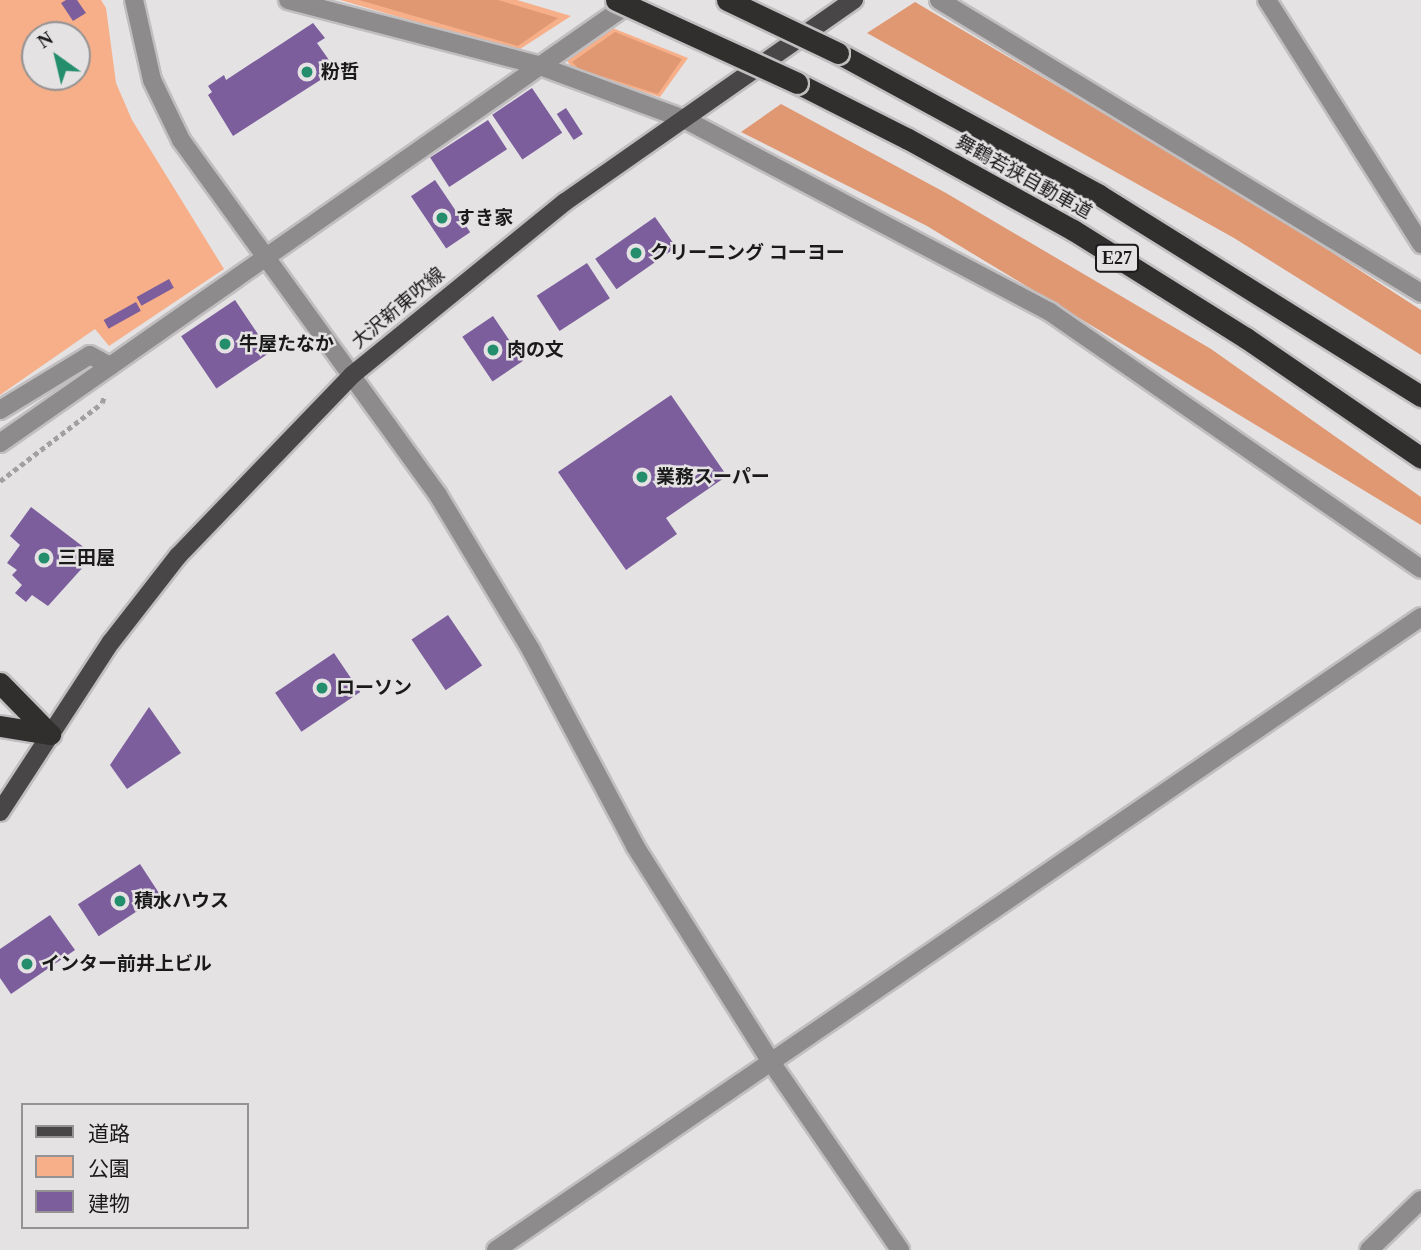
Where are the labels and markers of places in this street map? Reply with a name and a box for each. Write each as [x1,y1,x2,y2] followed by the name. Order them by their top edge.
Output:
[321,61,359,83] place label: 粉哲
[299,64,315,80] marker: 粉哲
[456,207,513,229] place label: すき家
[434,210,450,226] marker: すき家
[650,242,845,264] place label: クリーニング コーヨー
[628,245,644,261] marker: クリーニング コーヨー
[239,333,334,355] place label: 牛屋たなか
[217,336,233,352] marker: 牛屋たなか
[507,339,564,361] place label: 肉の文
[485,342,501,358] marker: 肉の文
[656,466,770,488] place label: 業務スーパー
[634,469,650,485] marker: 業務スーパー
[58,547,115,569] place label: 三田屋
[36,550,52,566] marker: 三田屋
[336,677,412,699] place label: ローソン
[314,680,330,696] marker: ローソン
[134,890,229,912] place label: 積水ハウス
[112,893,128,909] marker: 積水ハウス
[41,953,212,975] place label: インター前井上ビル
[19,956,35,972] marker: インター前井上ビル

